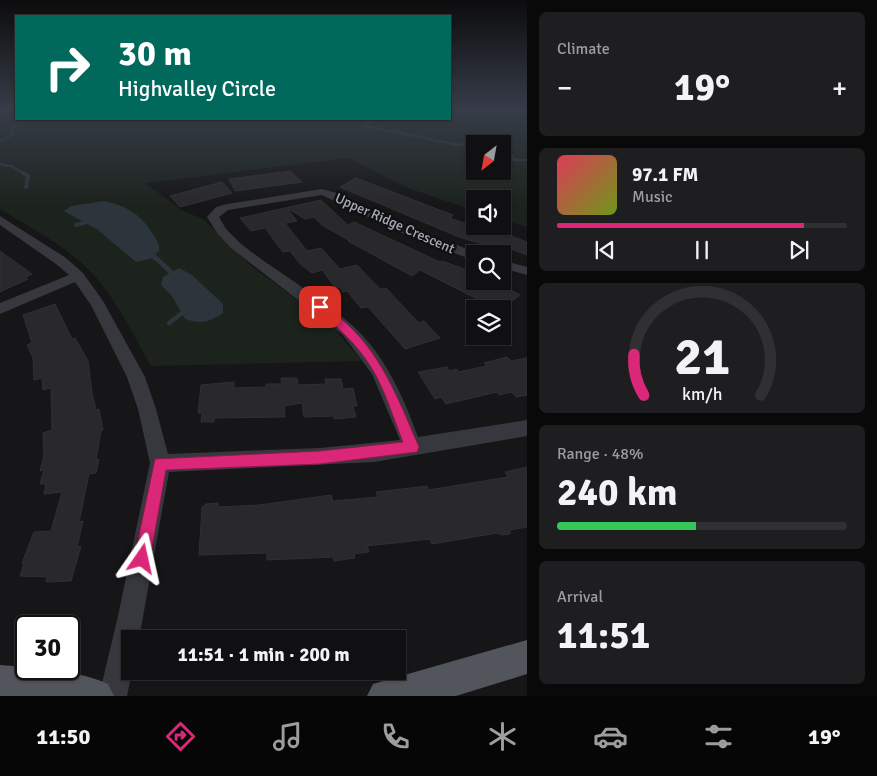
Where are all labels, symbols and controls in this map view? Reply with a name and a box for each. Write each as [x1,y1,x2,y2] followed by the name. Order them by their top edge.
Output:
[118,32,192,75] text: 30 m
[35,35,100,100] icon: right
[557,39,610,59] text: Climate
[674,64,730,111] text: 19°
[557,71,572,105] text: −
[832,71,847,105] text: +
[118,75,276,102] text: Highvalley Circle
[466,135,511,180] north arrow
[466,135,511,345] map controls
[632,163,698,187] text: 97.1 FM
[632,187,673,207] text: Music
[332,189,457,258] street label: Upper Ridge Crescent
[466,190,511,235] button: sound
[591,236,619,264] icon: previous
[688,236,716,264] icon: pause
[785,236,813,264] icon: next
[466,245,511,290] button: search
[299,286,341,328] pin
[306,293,334,321] icon: arrive
[466,300,511,345] button: layers
[674,325,730,389] text: 21
[682,383,722,405] text: km/h
[557,444,643,464] text: Range · 48%
[557,469,678,516] text: 240 km
[115,532,167,584] position arrow
[557,587,603,607] text: Arrival
[557,612,650,659] text: 11:51
[15,615,80,680] speed limit sign: 30
[177,643,350,667] text: 11:51 · 1 min · 200 m
[163,719,198,754] icon: directions
[270,719,305,754] icon: music
[378,719,413,754] icon: phone
[485,719,520,754] icon: climate
[593,719,628,754] icon: car
[701,719,736,754] icon: filters
[36,723,90,750] text: 11:50
[808,723,841,750] text: 19°

